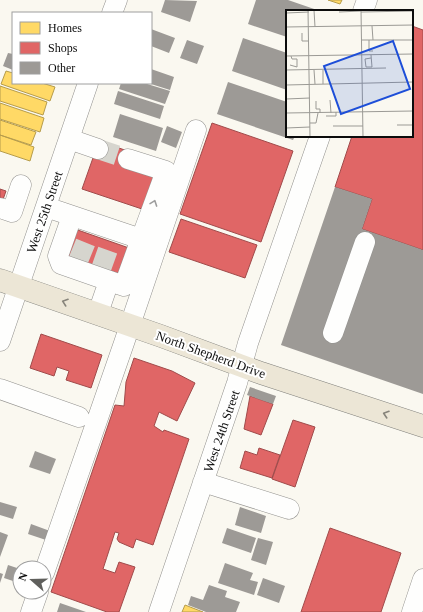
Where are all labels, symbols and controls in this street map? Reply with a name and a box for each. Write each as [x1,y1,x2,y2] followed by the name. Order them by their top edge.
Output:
[286,10,413,137] inset map
[12,12,152,84] legend
[48,21,82,35] text: Homes
[48,41,78,55] text: Shops
[48,61,75,75] text: Other
[23,169,66,255] street label: West 25th Street
[150,199,158,206] one-way arrow
[62,299,69,307] one-way arrow
[154,328,268,381] street label: North Shepherd Drive
[200,388,243,474] street label: West 24th Street
[383,410,390,418] one-way arrow
[12,560,52,600] north arrow
[16,571,30,582] text: N

